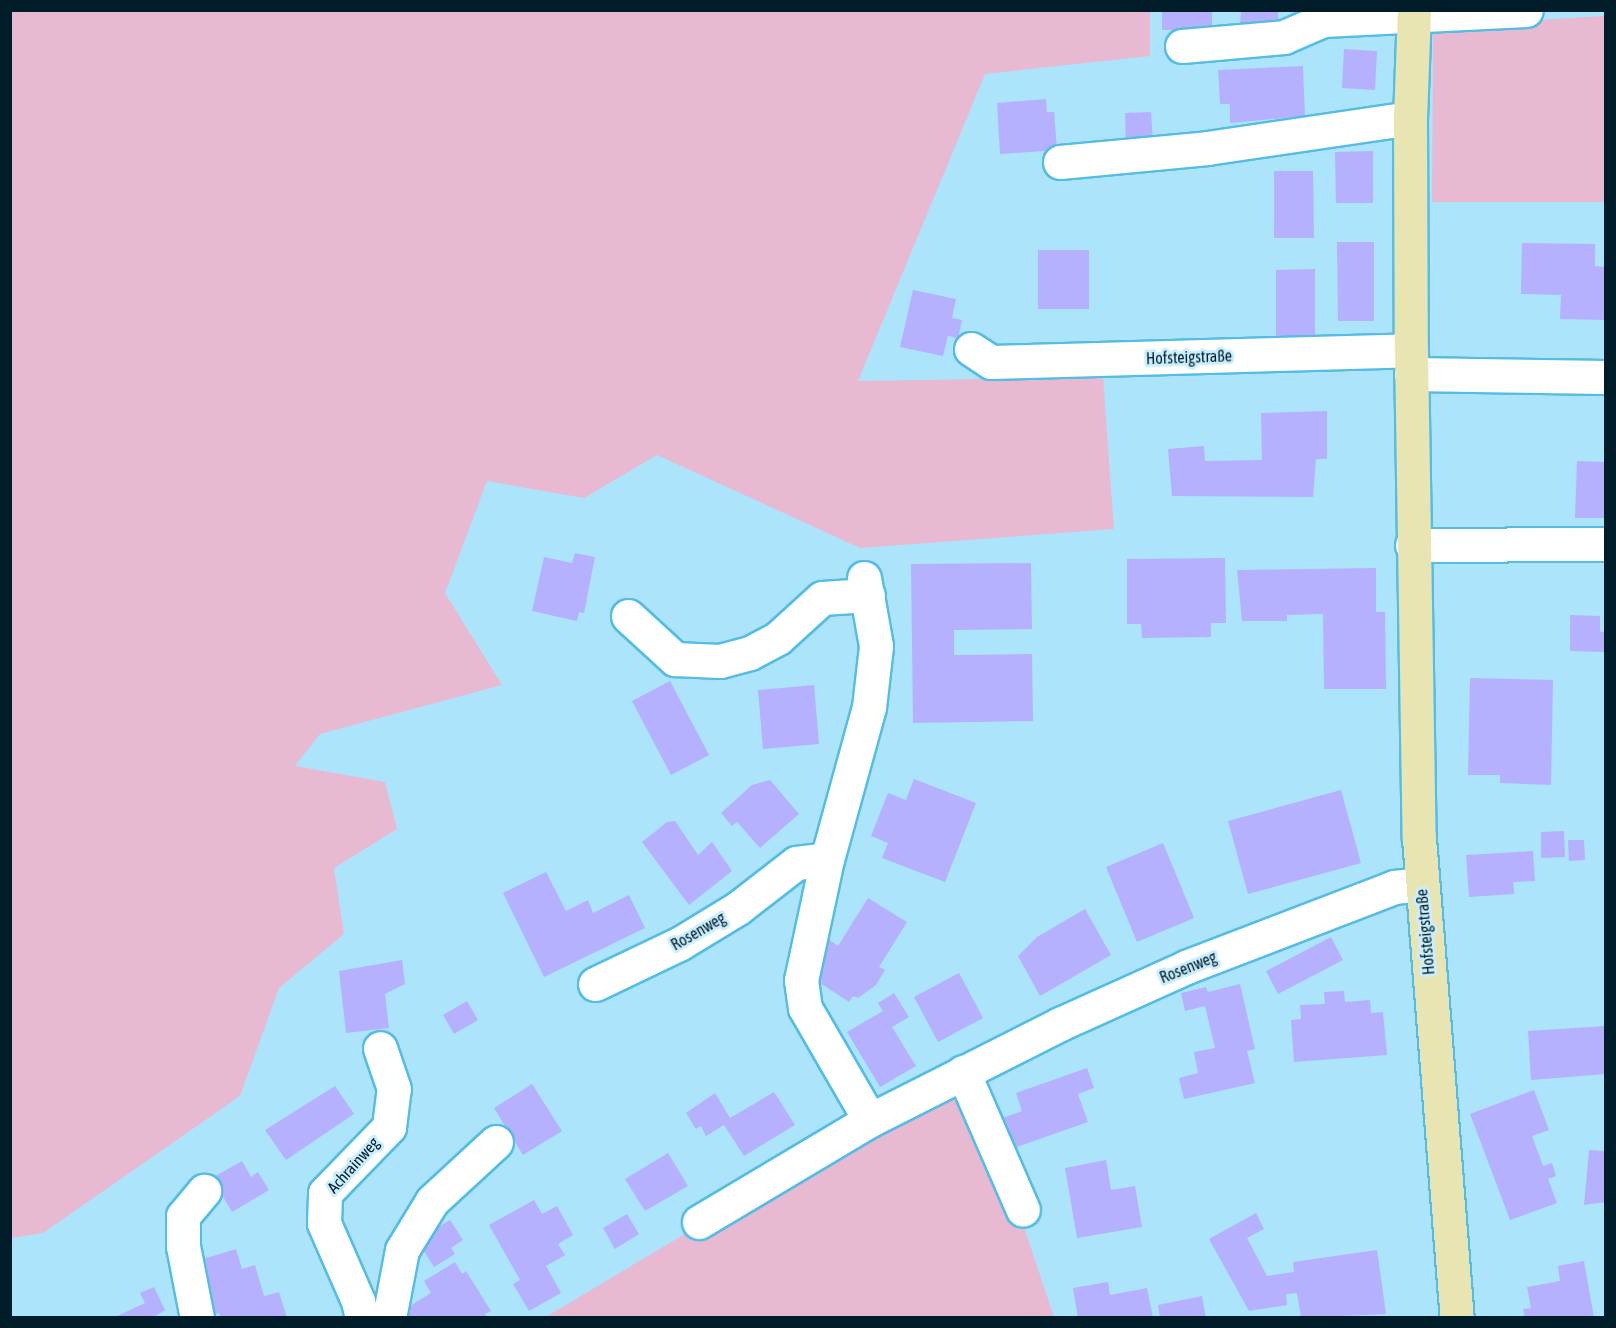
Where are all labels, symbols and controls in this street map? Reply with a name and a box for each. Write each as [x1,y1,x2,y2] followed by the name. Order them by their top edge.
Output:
[1146,346,1232,368] street label: Hofsteigstraße
[1412,888,1438,976] street label: Hofsteigstraße
[667,908,729,954] street label: Rosenweg
[1157,947,1219,987] street label: Rosenweg
[323,1133,383,1197] street label: Achrainweg

